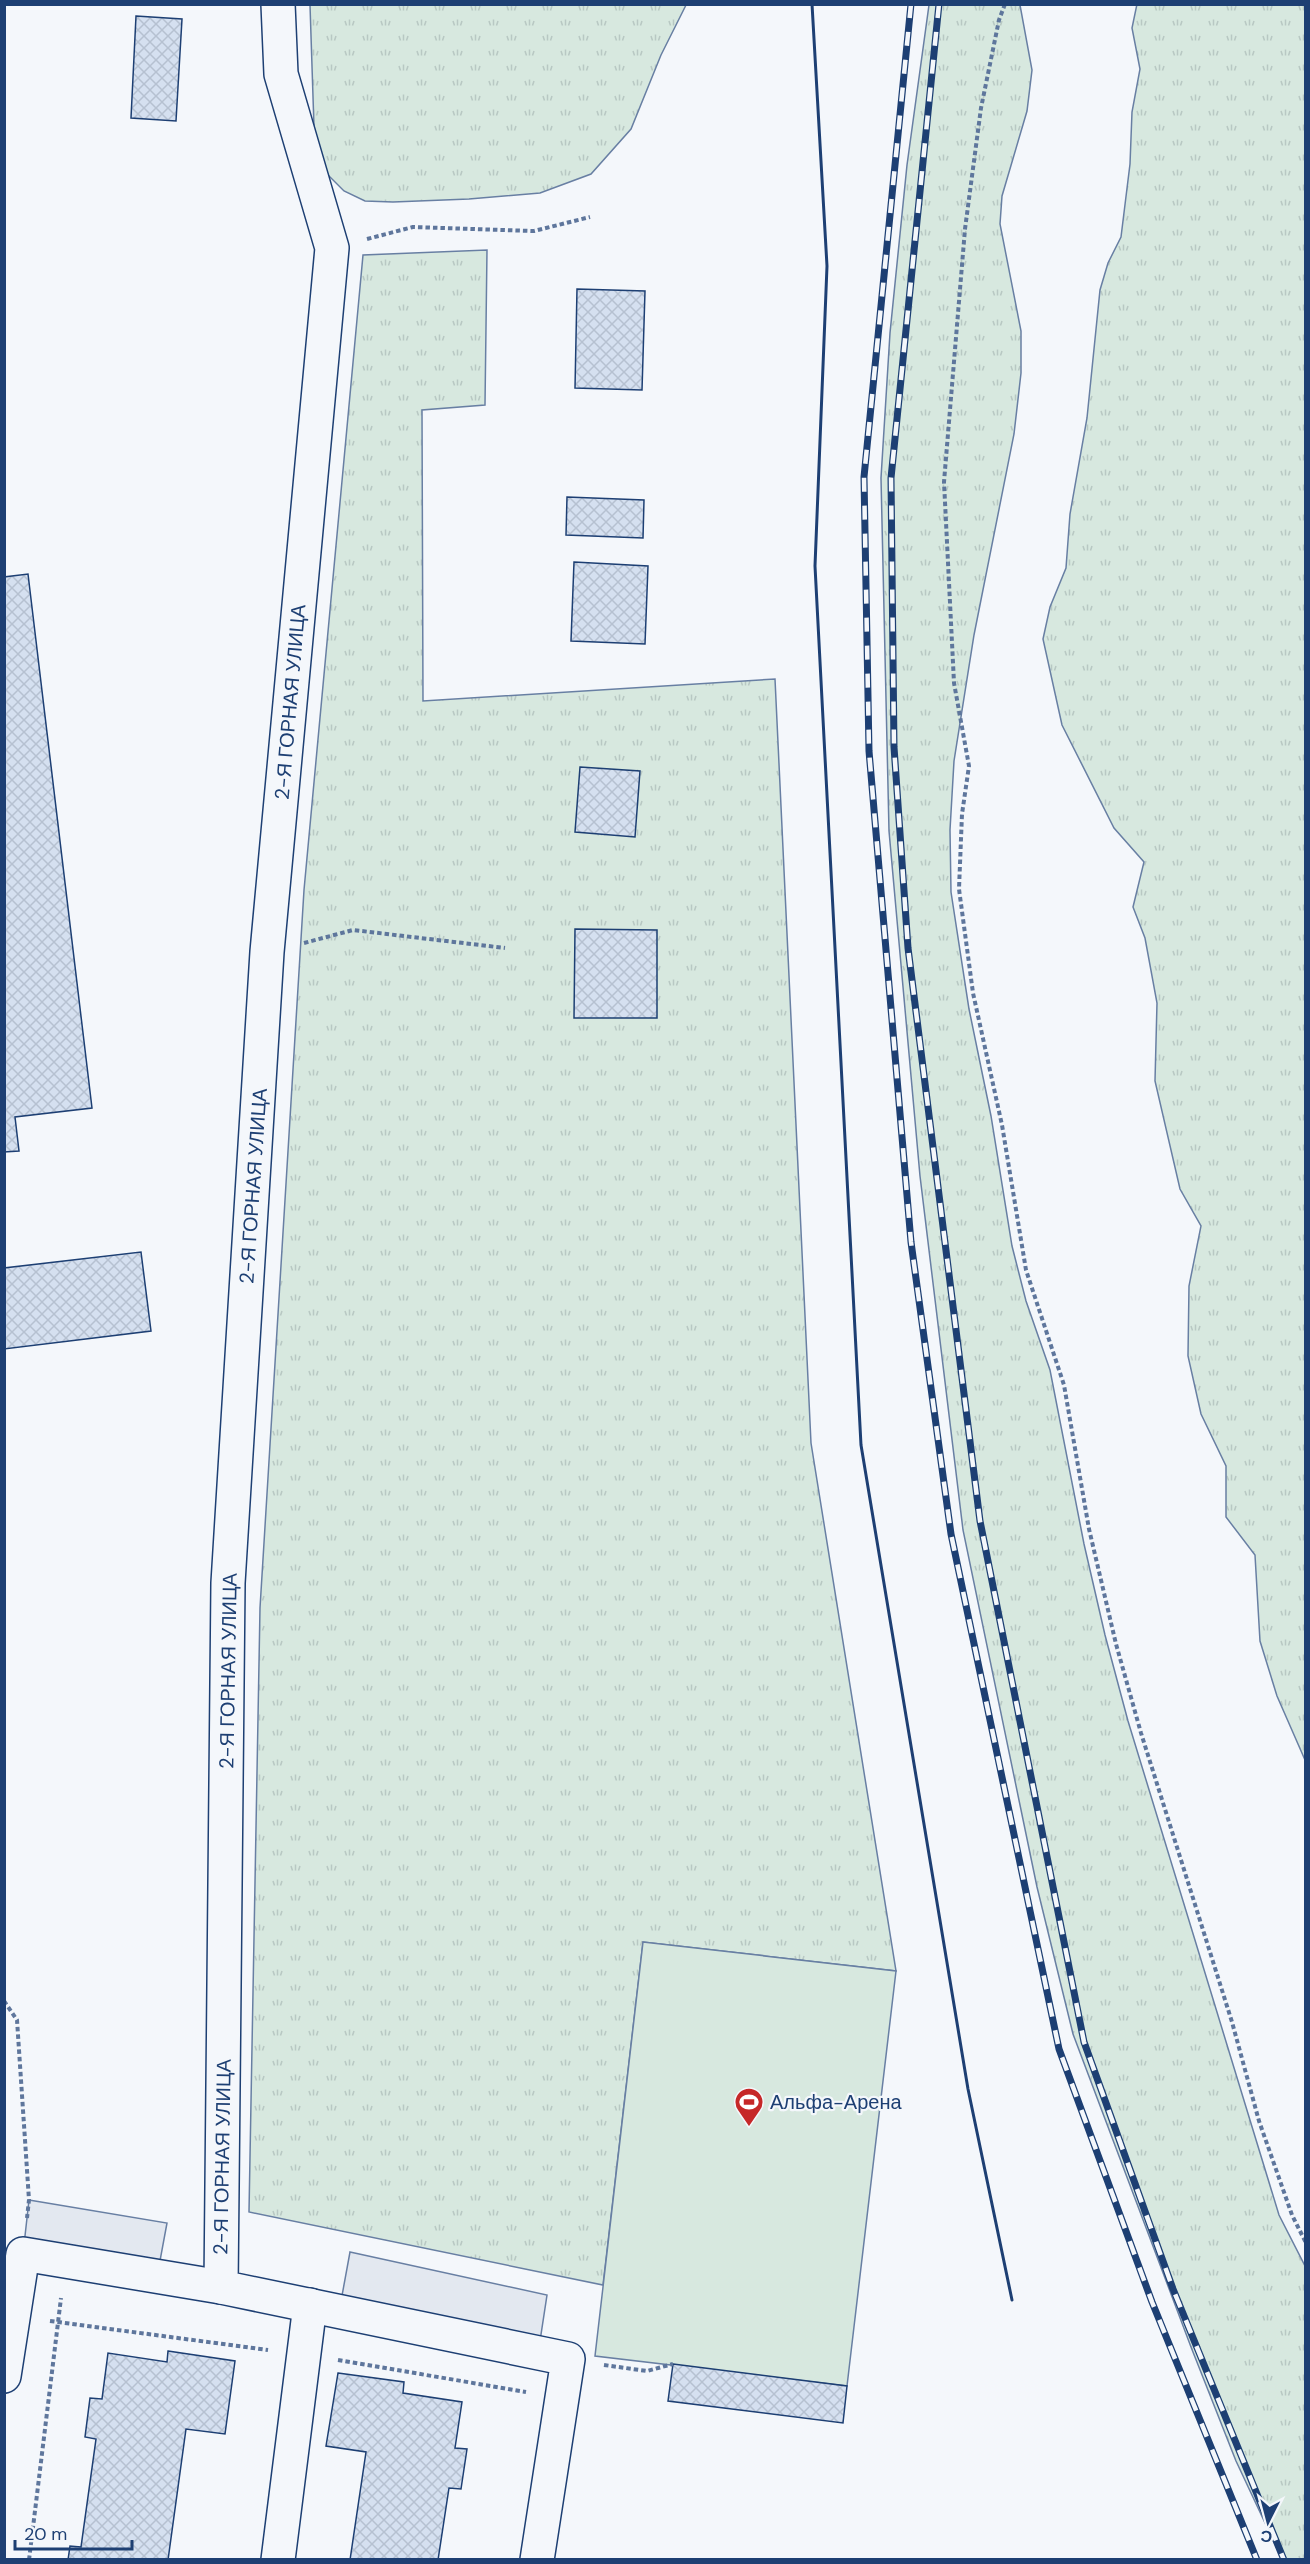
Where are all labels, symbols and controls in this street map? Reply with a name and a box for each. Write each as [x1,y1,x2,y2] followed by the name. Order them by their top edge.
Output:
[269,603,312,801] street label: 2-Я ГОРНАЯ УЛИЦА
[233,1087,273,1285] street label: 2-Я ГОРНАЯ УЛИЦА
[213,1572,243,1769] street label: 2-Я ГОРНАЯ УЛИЦА
[207,2058,237,2255] street label: 2-Я ГОРНАЯ УЛИЦА
[733,2086,765,2128] sports icon: Альфа-Арена
[770,2089,902,2115] place label: Альфа-Арена
[1238,2492,1298,2552] north arrow
[15,2513,132,2551] scale bar
[24,2522,67,2546] text: 20 m
[1259,2525,1273,2547] text: С

